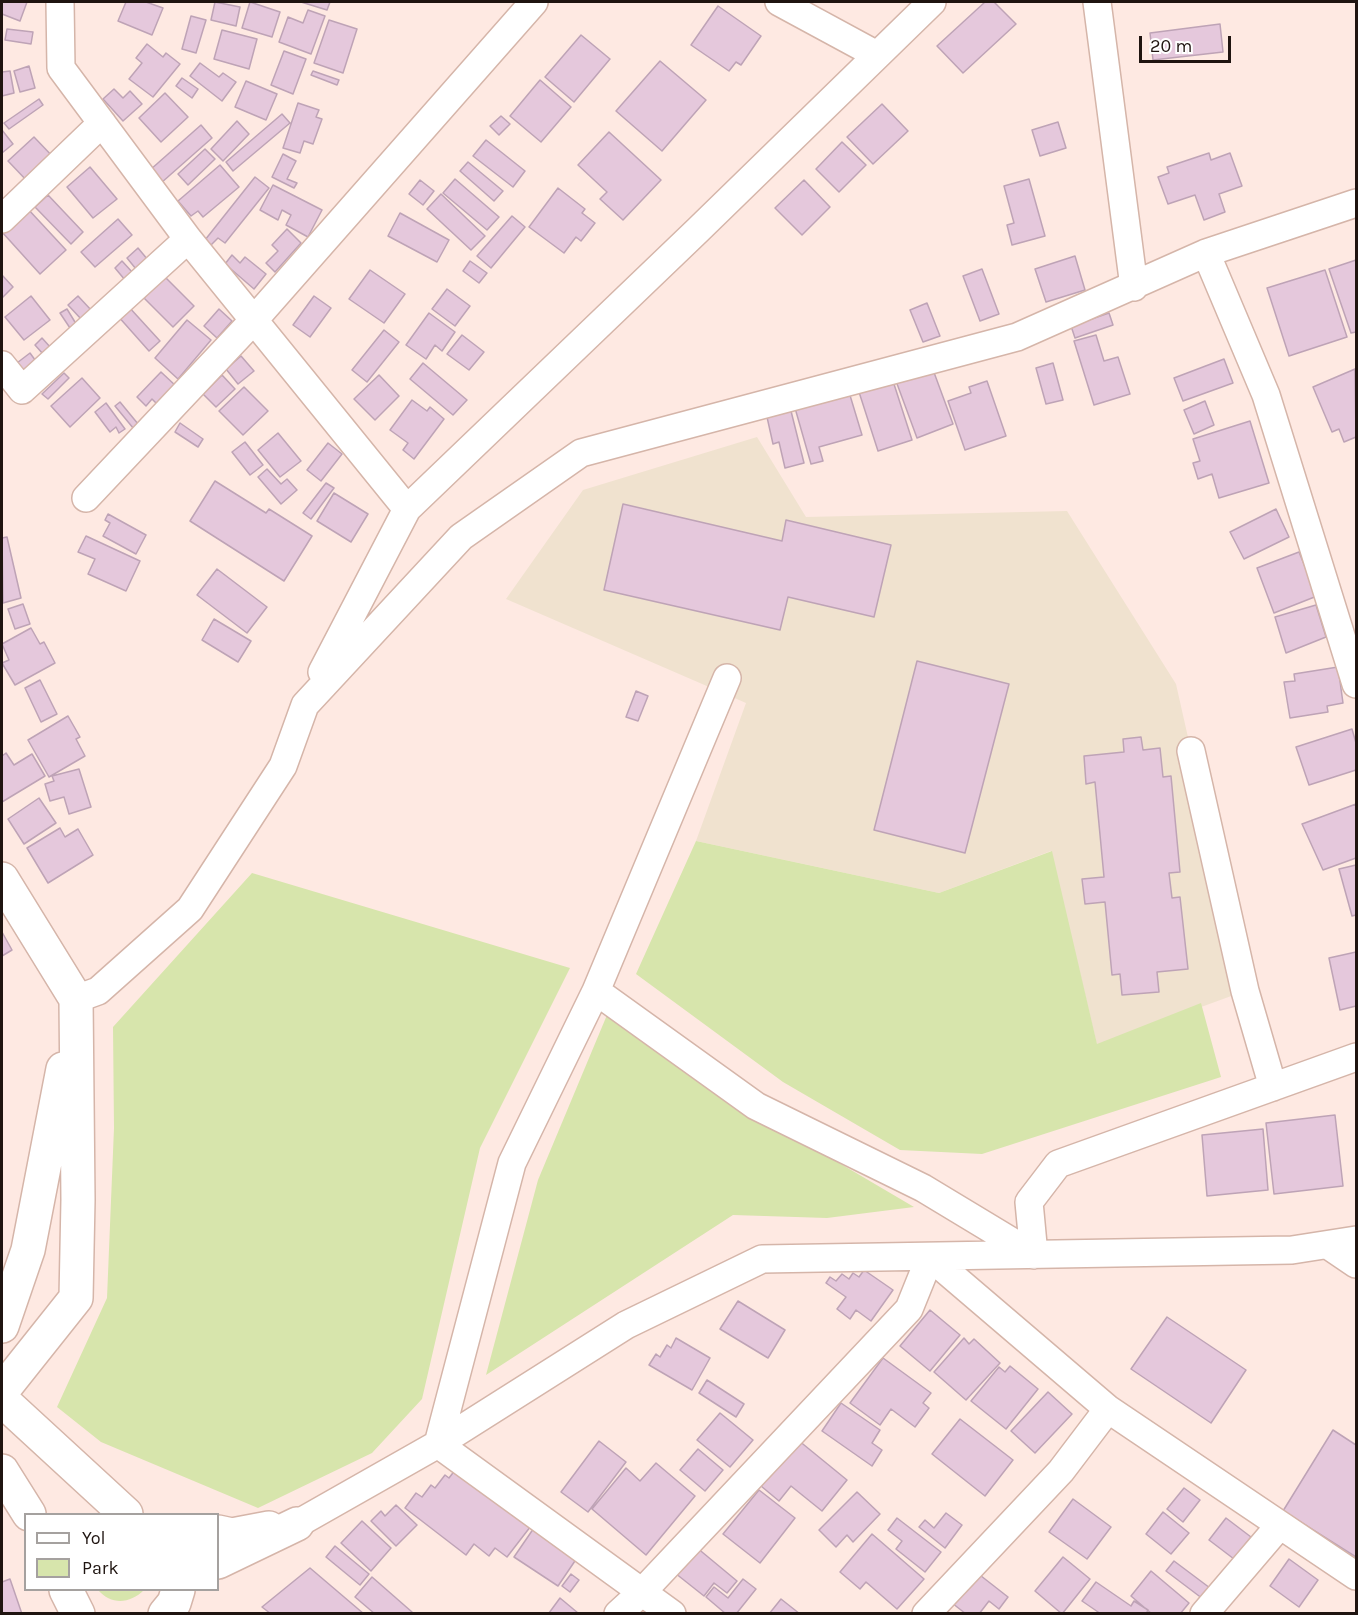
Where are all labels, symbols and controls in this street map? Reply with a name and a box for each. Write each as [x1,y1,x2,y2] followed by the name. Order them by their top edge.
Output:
[1142,24,1234,62] scale bar
[1150,35,1192,57] text: 20 m
[24,1513,219,1591] legend
[82,1527,106,1549] text: Yol
[82,1557,119,1579] text: Park

